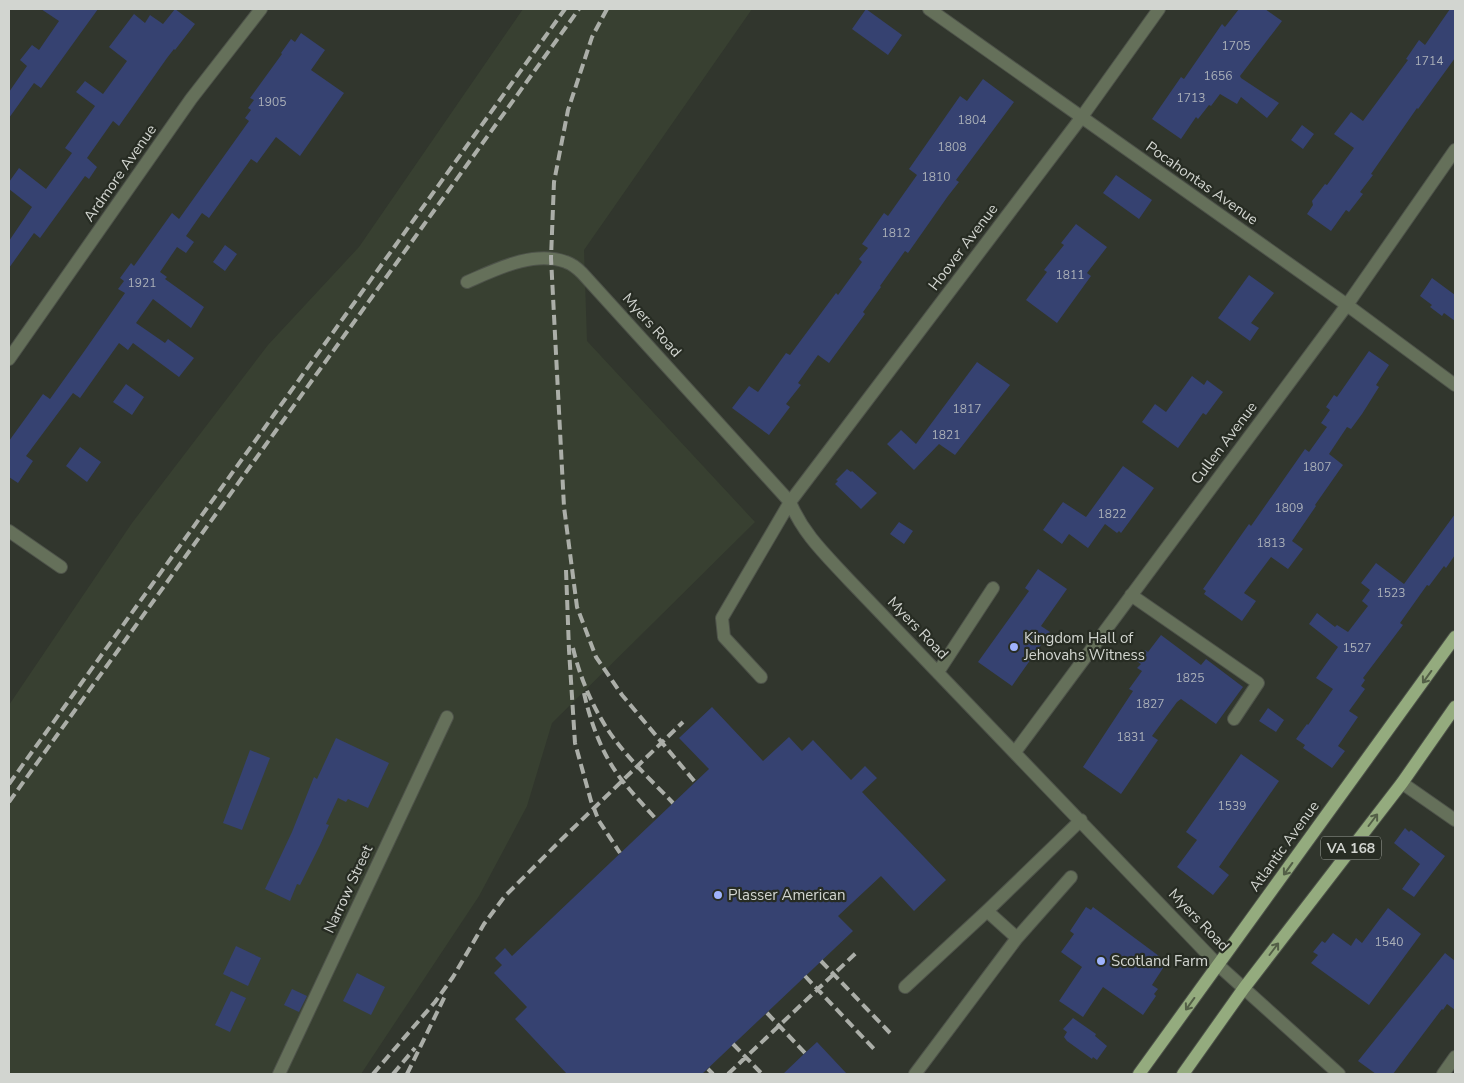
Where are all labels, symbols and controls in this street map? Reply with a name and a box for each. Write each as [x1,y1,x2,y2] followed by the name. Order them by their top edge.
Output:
[1222,38,1250,54] house number: 1705
[1415,53,1443,69] house number: 1714
[1204,68,1232,84] house number: 1656
[1177,90,1205,106] house number: 1713
[258,94,286,110] house number: 1905
[958,112,986,128] house number: 1804
[79,120,161,226] street label: Ardmore Avenue
[1142,137,1262,229] street label: Pocahontas Avenue
[938,139,966,155] house number: 1808
[922,169,950,185] house number: 1810
[924,199,1002,294] street label: Hoover Avenue
[882,225,910,241] house number: 1812
[1056,267,1084,283] house number: 1811
[128,275,156,291] house number: 1921
[618,289,686,361] street label: Myers Road
[1186,398,1262,488] street label: Cullen Avenue
[953,401,981,417] house number: 1817
[932,427,960,443] house number: 1821
[1303,459,1331,475] house number: 1807
[1275,500,1303,516] house number: 1809
[1098,506,1126,522] house number: 1822
[1257,535,1285,551] house number: 1813
[1377,585,1405,601] house number: 1523
[883,592,953,664] street label: Myers Road
[1023,628,1145,665] place label: Kingdom Hall of Jehovahs Witness
[1343,640,1371,656] house number: 1527
[1008,641,1020,653] marker: Kingdom Hall of Jehovahs Witness
[1176,670,1204,686] house number: 1825
[1422,670,1432,684] one-way arrow
[1136,696,1164,712] house number: 1827
[1117,729,1145,745] house number: 1831
[1244,797,1324,895] street label: Atlantic Avenue
[1218,798,1246,814] house number: 1539
[1367,814,1378,827] one-way arrow
[1321,836,1381,860] road number: VA 168
[319,841,378,936] street label: Narrow Street
[1283,862,1293,876] one-way arrow
[1164,884,1234,956] street label: Myers Road
[728,885,845,905] place label: Plasser American
[712,889,724,901] marker: Plasser American
[1375,934,1403,950] house number: 1540
[1268,943,1279,956] one-way arrow
[1111,951,1208,971] place label: Scotland Farm
[1095,955,1107,967] marker: Scotland Farm
[1185,997,1195,1011] one-way arrow

